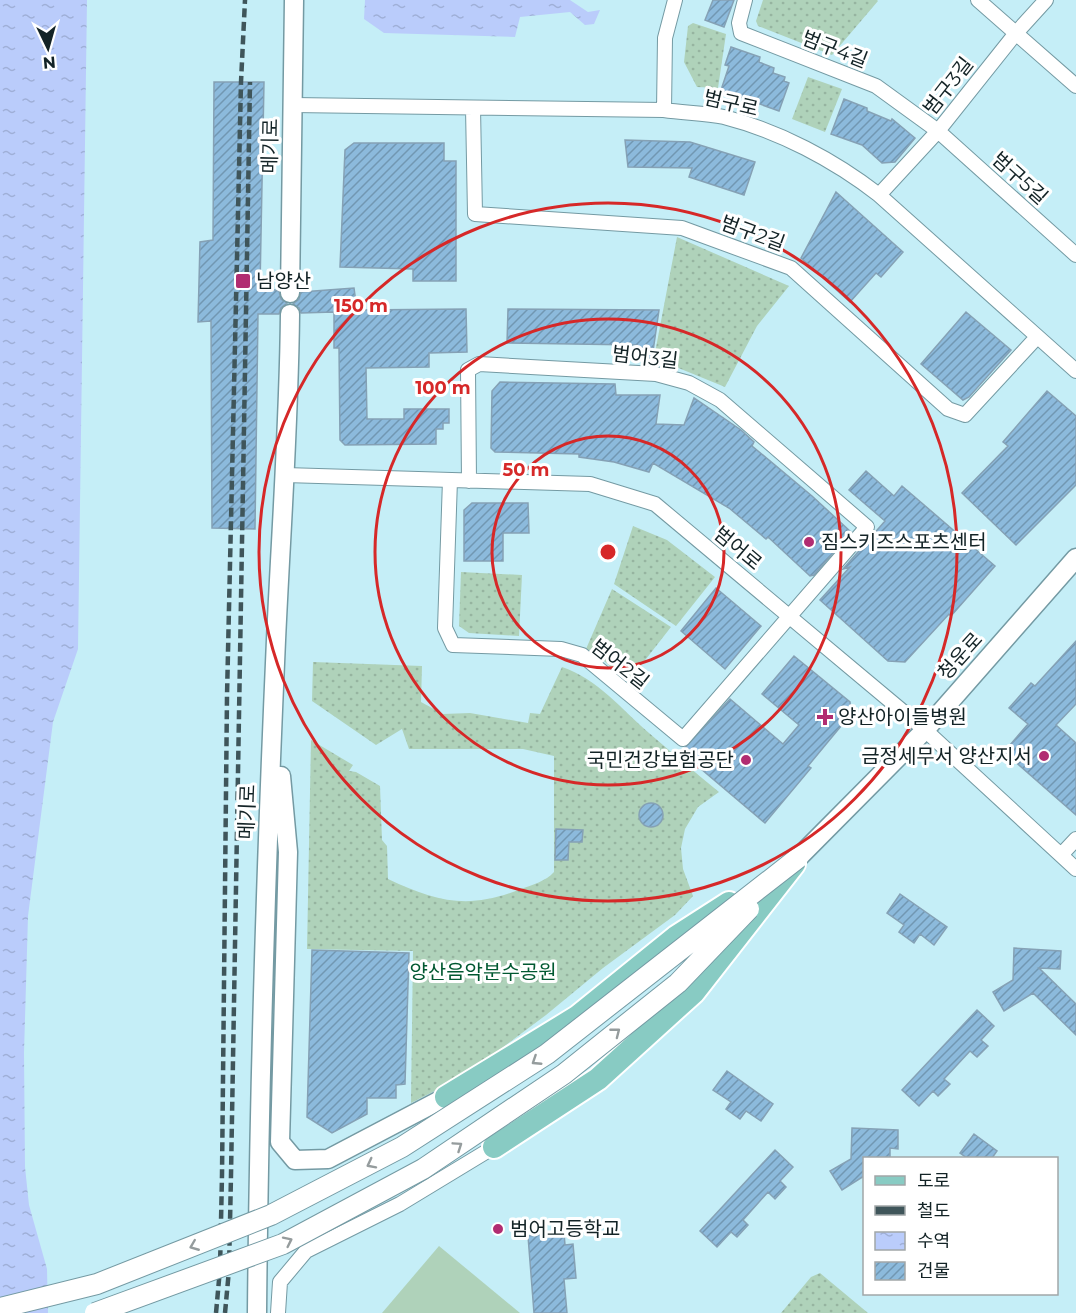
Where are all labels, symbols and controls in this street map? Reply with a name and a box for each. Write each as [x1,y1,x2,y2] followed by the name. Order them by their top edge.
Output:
[18,18,78,78] north arrow
[799,26,871,72] street label: 범구4길
[42,52,57,72] text: N
[918,52,978,120] street label: 범구3길
[701,85,761,121] street label: 범구로
[258,118,282,174] street label: 메기로
[987,147,1053,209] street label: 범구5길
[718,210,788,256] street label: 범구2길
[256,269,311,293] place label: 남양산
[234,272,252,290] marker: 남양산
[334,295,388,317] text: 150 m
[611,341,679,373] street label: 범어3길
[415,377,471,399] text: 100 m
[503,459,549,481] text: 50 m
[709,521,767,575] street label: 범어로
[821,530,987,554] place label: 짐스키즈스포츠센터
[802,535,816,549] marker: 짐스키즈스포츠센터
[598,542,618,562] centre of rings
[933,627,987,685] street label: 청운로
[586,634,654,694] street label: 범어2길
[838,705,967,729] place label: 양산아이들병원
[816,708,834,726] marker: 양산아이들병원
[861,744,1032,768] place label: 금정세무서 양산지서
[587,748,734,772] place label: 국민건강보험공단
[1037,749,1051,763] marker: 금정세무서 양산지서
[739,753,753,767] marker: 국민건강보험공단
[234,784,260,840] street label: 메기로
[409,960,557,984] park label: 양산음악분수공원
[609,1029,620,1040] one-way arrow
[532,1054,543,1065] one-way arrow
[451,1142,462,1153] one-way arrow
[366,1156,377,1168] one-way arrow
[863,1157,1058,1295] legend
[917,1170,950,1192] text: 도로
[917,1200,950,1222] text: 철도
[510,1217,620,1241] place label: 범어고등학교
[491,1222,505,1236] marker: 범어고등학교
[917,1230,950,1252] text: 수역
[281,1237,292,1248] one-way arrow
[189,1239,200,1251] one-way arrow
[917,1260,950,1282] text: 건물

